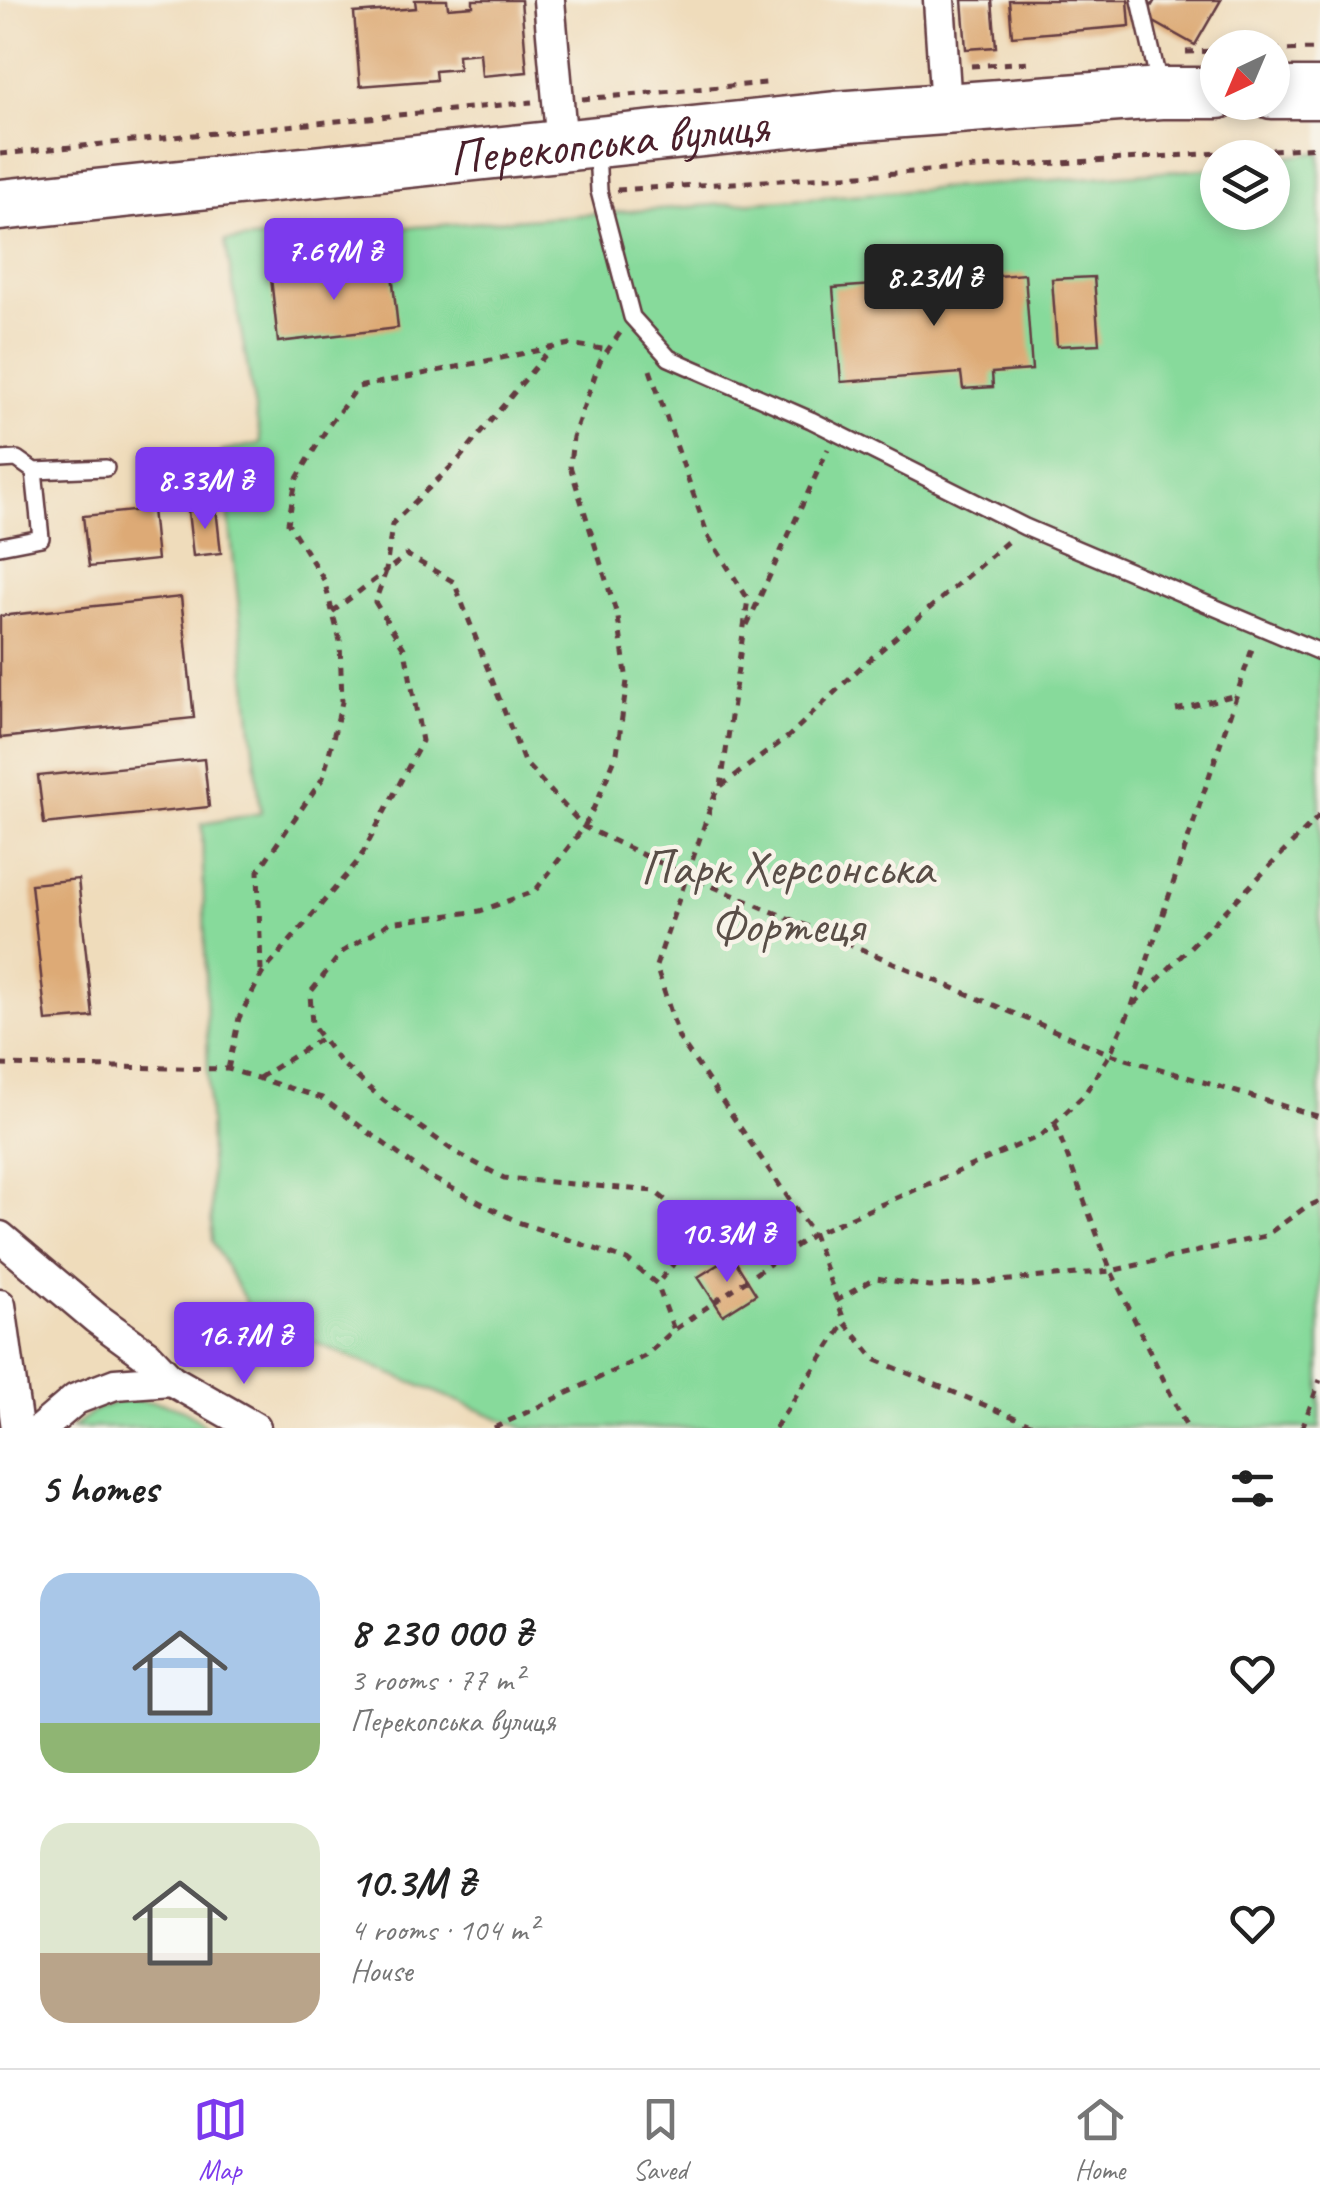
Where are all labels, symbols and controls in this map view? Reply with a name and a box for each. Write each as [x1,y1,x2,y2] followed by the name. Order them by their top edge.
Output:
[1200,30,1290,120] north arrow
[1200,30,1290,230] map controls
[446,93,773,189] street label: Перекопська вулиця
[1200,140,1290,230] button: layers
[242,218,426,303] pin: 7.69M ₴
[286,230,382,271] text: 7.69M ₴
[842,244,1026,329] pin: 8.23M ₴
[886,256,982,297] text: 8.23M ₴
[113,447,297,532] pin: 8.33M ₴
[157,459,253,500] text: 8.33M ₴
[640,836,937,957] park label: Парк Херсонська Фортеця
[635,1200,819,1285] pin: 10.3M ₴
[679,1212,775,1253] text: 10.3M ₴
[152,1302,336,1387] pin: 16.7M ₴
[196,1314,292,1355] text: 16.7M ₴
[1225,1461,1280,1516] icon: filters
[40,1462,158,1515] text: 5 homes
[350,1606,532,1659] text: 8 230 000 ₴
[120,1613,240,1733] icon: home
[1225,1646,1280,1701] icon: heart
[350,1659,523,1700] text: 3 rooms · 77 m²
[350,1700,555,1741] text: Перекопська вулиця
[350,1856,475,1909] text: 10.3M ₴
[120,1863,240,1983] icon: home
[1225,1896,1280,1951] icon: heart
[350,1909,537,1950] text: 4 rooms · 104 m²
[350,1950,412,1991] text: House
[193,2092,248,2187] tab: Map
[633,2092,688,2187] tab: Saved
[1073,2092,1128,2187] tab: Home

